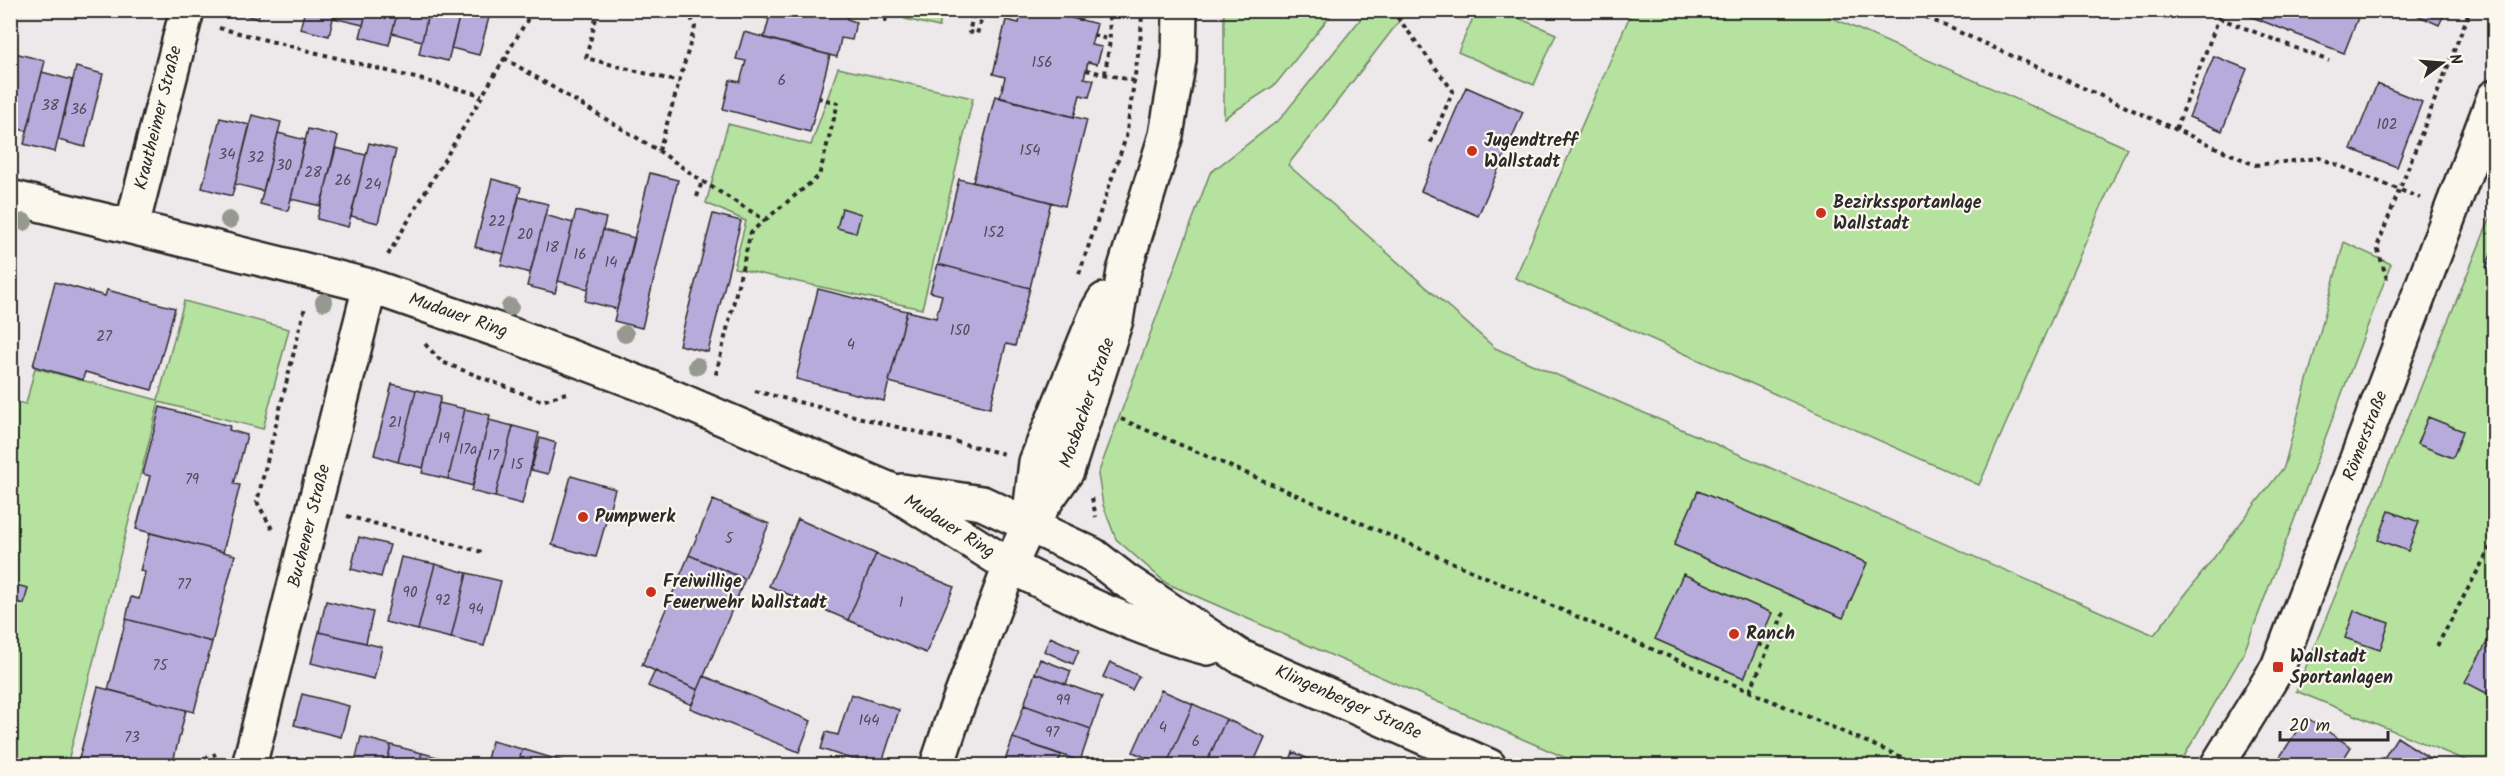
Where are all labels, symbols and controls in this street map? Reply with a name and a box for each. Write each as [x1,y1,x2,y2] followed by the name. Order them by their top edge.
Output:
[2412,33,2472,93] north arrow
[127,43,191,193] street label: Krautheimer Straße
[1031,51,1053,75] house number: 156
[2442,51,2468,68] text: N
[778,69,786,93] house number: 6
[41,94,60,118] house number: 38
[71,98,87,122] house number: 36
[2377,113,2397,137] house number: 102
[1484,127,1580,177] place label: Jugendtreff Wallstadt
[1019,139,1041,163] house number: 154
[219,143,235,167] house number: 34
[1465,144,1479,158] marker: Jugendtreff Wallstadt
[247,146,265,170] house number: 32
[276,154,293,178] house number: 30
[304,161,323,185] house number: 28
[334,169,352,193] house number: 26
[365,173,381,197] house number: 24
[1833,189,1982,239] place label: Bezirkssportanlage Wallstadt
[1814,206,1828,220] marker: Bezirkssportanlage Wallstadt
[488,210,506,234] house number: 22
[983,221,1005,245] house number: 152
[517,223,534,247] house number: 20
[545,236,560,260] house number: 18
[573,243,587,267] house number: 16
[605,251,617,275] house number: 14
[405,285,511,347] street label: Mudauer Ring
[950,319,971,343] house number: 150
[96,325,113,349] house number: 27
[847,333,855,357] house number: 4
[1052,334,1124,472] street label: Mosbacher Straße
[2335,387,2397,485] street label: Römerstraße
[388,411,402,435] house number: 21
[438,427,451,451] house number: 19
[459,438,477,462] house number: 17a
[487,444,500,468] house number: 17
[511,453,524,477] house number: 15
[281,461,339,591] street label: Buchener Straße
[185,468,200,492] house number: 79
[898,487,1000,567] street label: Mudauer Ring
[595,503,676,532] place label: Pumpwerk
[576,510,590,524] marker: Pumpwerk
[725,527,734,551] house number: 5
[663,568,828,618] place label: Freiwillige Feuerwehr Wallstadt
[177,573,192,597] house number: 77
[403,581,418,605] house number: 90
[644,585,658,599] marker: Freiwillige Feuerwehr Wallstadt
[435,589,451,613] house number: 92
[899,591,904,615] house number: 1
[468,598,484,622] house number: 94
[1746,620,1795,649] place label: Ranch
[1727,627,1741,641] marker: Ranch
[2290,643,2393,693] place label: Wallstadt Sportanlagen
[153,654,168,678] house number: 75
[1270,658,1426,748] street label: Klingenberger Straße
[2271,660,2285,674] marker: Wallstadt Sportanlagen
[1056,689,1071,713] house number: 99
[2280,704,2388,742] scale bar
[858,709,880,733] house number: 144
[2289,712,2330,741] text: 20 m
[1159,716,1167,740] house number: 4
[1045,721,1060,745] house number: 97
[124,726,140,750] house number: 73
[1192,730,1200,754] house number: 6

